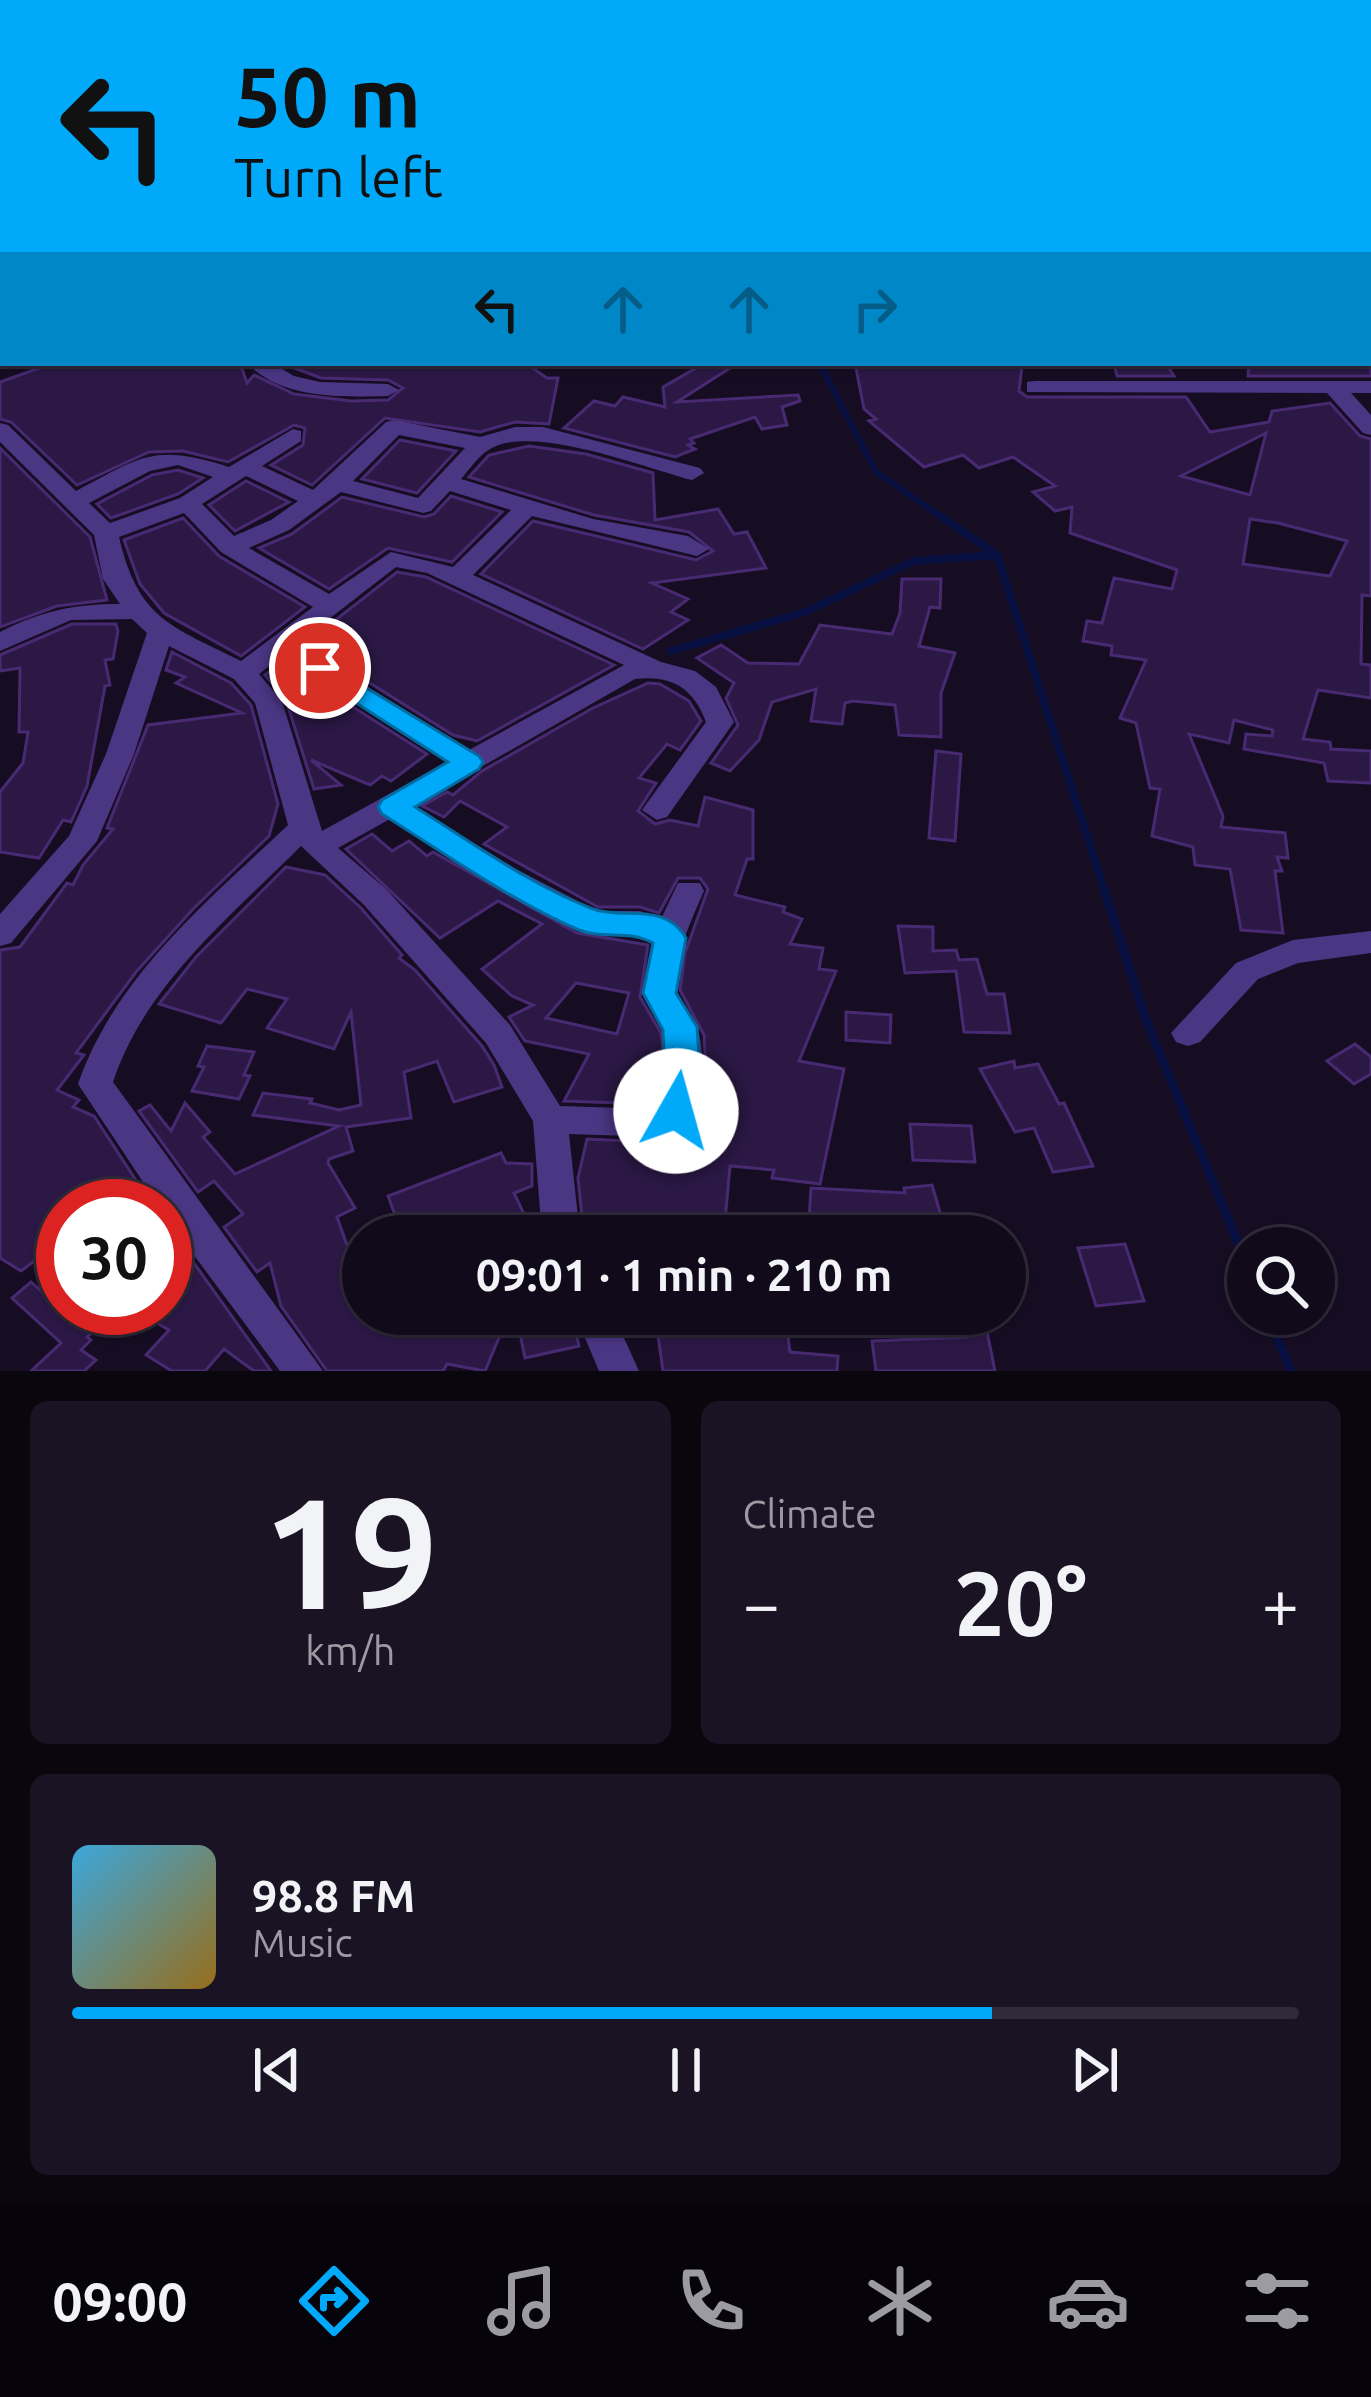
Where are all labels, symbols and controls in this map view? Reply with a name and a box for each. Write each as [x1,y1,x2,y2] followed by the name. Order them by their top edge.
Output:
[36,48,192,204] icon: left
[234,49,421,143] text: 50 m
[234,147,443,207] text: Turn left
[464,276,530,342] icon: left
[590,276,656,342] icon: ahead
[716,276,782,342] icon: ahead
[842,276,908,342] icon: right
[269,617,371,719] pin
[287,635,353,701] icon: arrive
[613,1048,739,1174] position arrow
[36,1179,192,1335] speed limit sign: 30
[1227,1227,1335,1335] map controls
[1227,1227,1335,1335] button: search
[476,1249,892,1300] text: 09:01 · 1 min · 210 m
[262,1464,438,1638] text: 19
[743,1492,877,1535] text: Climate
[954,1552,1087,1653] text: 20°
[743,1566,780,1640] text: −
[1262,1566,1299,1640] text: +
[305,1629,395,1672] text: km/h
[252,1870,415,1921] text: 98.8 FM
[252,1921,353,1964] text: Music
[244,2037,310,2103] icon: previous
[653,2037,719,2103] icon: pause
[1062,2037,1128,2103] icon: next
[292,2259,376,2343] icon: directions
[480,2259,564,2343] icon: music
[669,2259,753,2343] icon: phone
[858,2259,942,2343] icon: climate
[1046,2259,1130,2343] icon: car
[1235,2259,1319,2343] icon: filters
[52,2271,187,2331] text: 09:00

